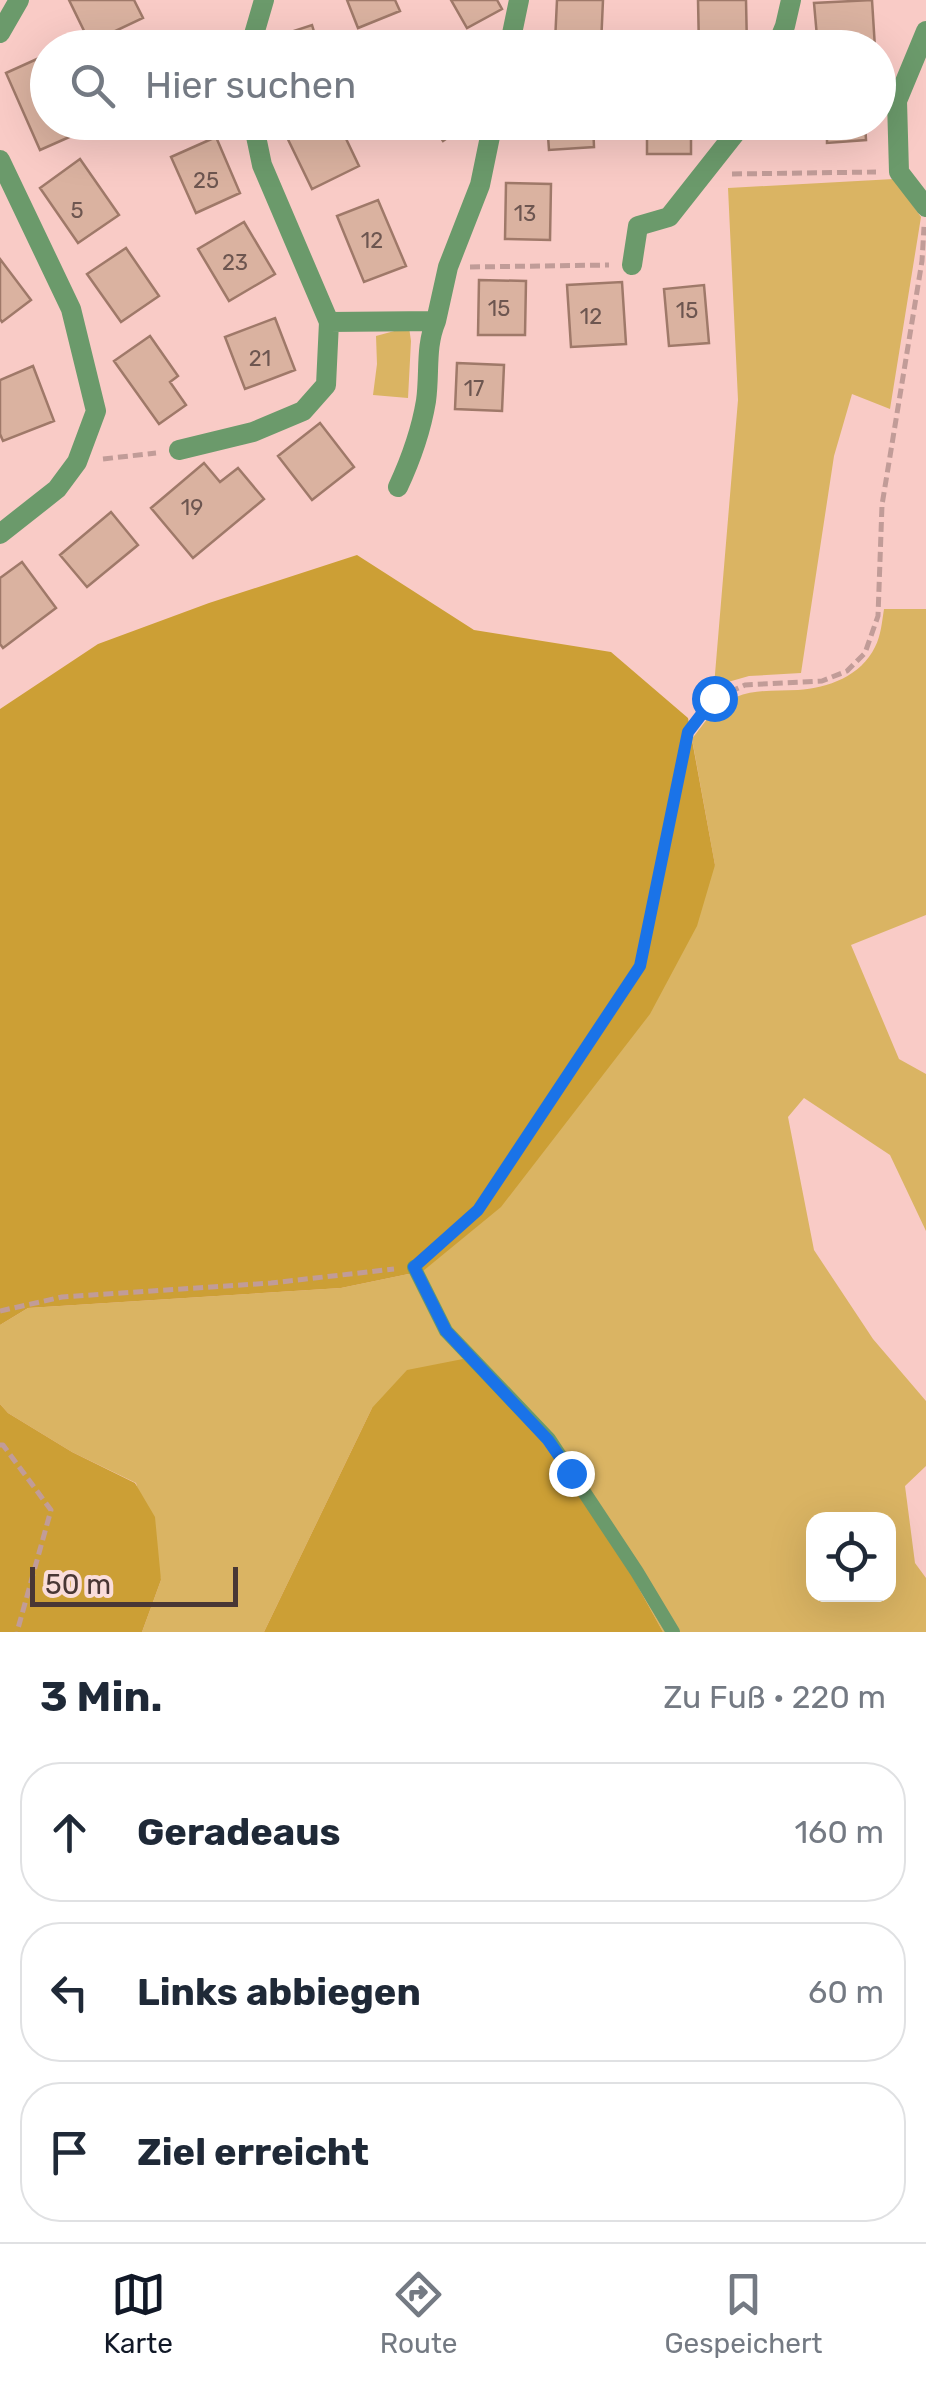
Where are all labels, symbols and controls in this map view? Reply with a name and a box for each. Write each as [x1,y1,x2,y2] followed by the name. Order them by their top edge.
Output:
[30,30,896,140] search box
[65,58,120,113] icon: search
[145,62,356,108] text: Hier suchen
[193,167,219,194] house number: 25
[70,197,84,224] house number: 5
[514,200,536,227] house number: 13
[361,227,383,254] house number: 12
[222,249,248,276] house number: 23
[488,295,510,322] house number: 15
[676,297,698,324] house number: 15
[580,303,602,330] house number: 12
[249,345,271,372] house number: 21
[464,375,484,402] house number: 17
[181,494,203,521] house number: 19
[692,676,738,722] route start
[549,1451,595,1497] route end
[806,1512,896,1602] map controls
[806,1512,896,1602] button: locate
[30,1562,238,1606] scale bar
[45,1568,111,1601] text: 50 m
[40,1672,162,1722] text: 3 Min.
[663,1678,886,1716] text: Zu Fuß · 220 m
[42,1805,97,1860] icon: ahead
[137,1809,341,1855] text: Geradeaus
[794,1813,884,1851] text: 160 m
[42,1965,97,2020] icon: left
[137,1969,421,2015] text: Links abbiegen
[808,1973,884,2011] text: 60 m
[42,2125,97,2180] icon: arrive
[137,2129,369,2175] text: Ziel erreicht
[103,2267,173,2360] tab: Karte
[380,2267,458,2360] tab: Route
[665,2267,823,2360] tab: Gespeichert

